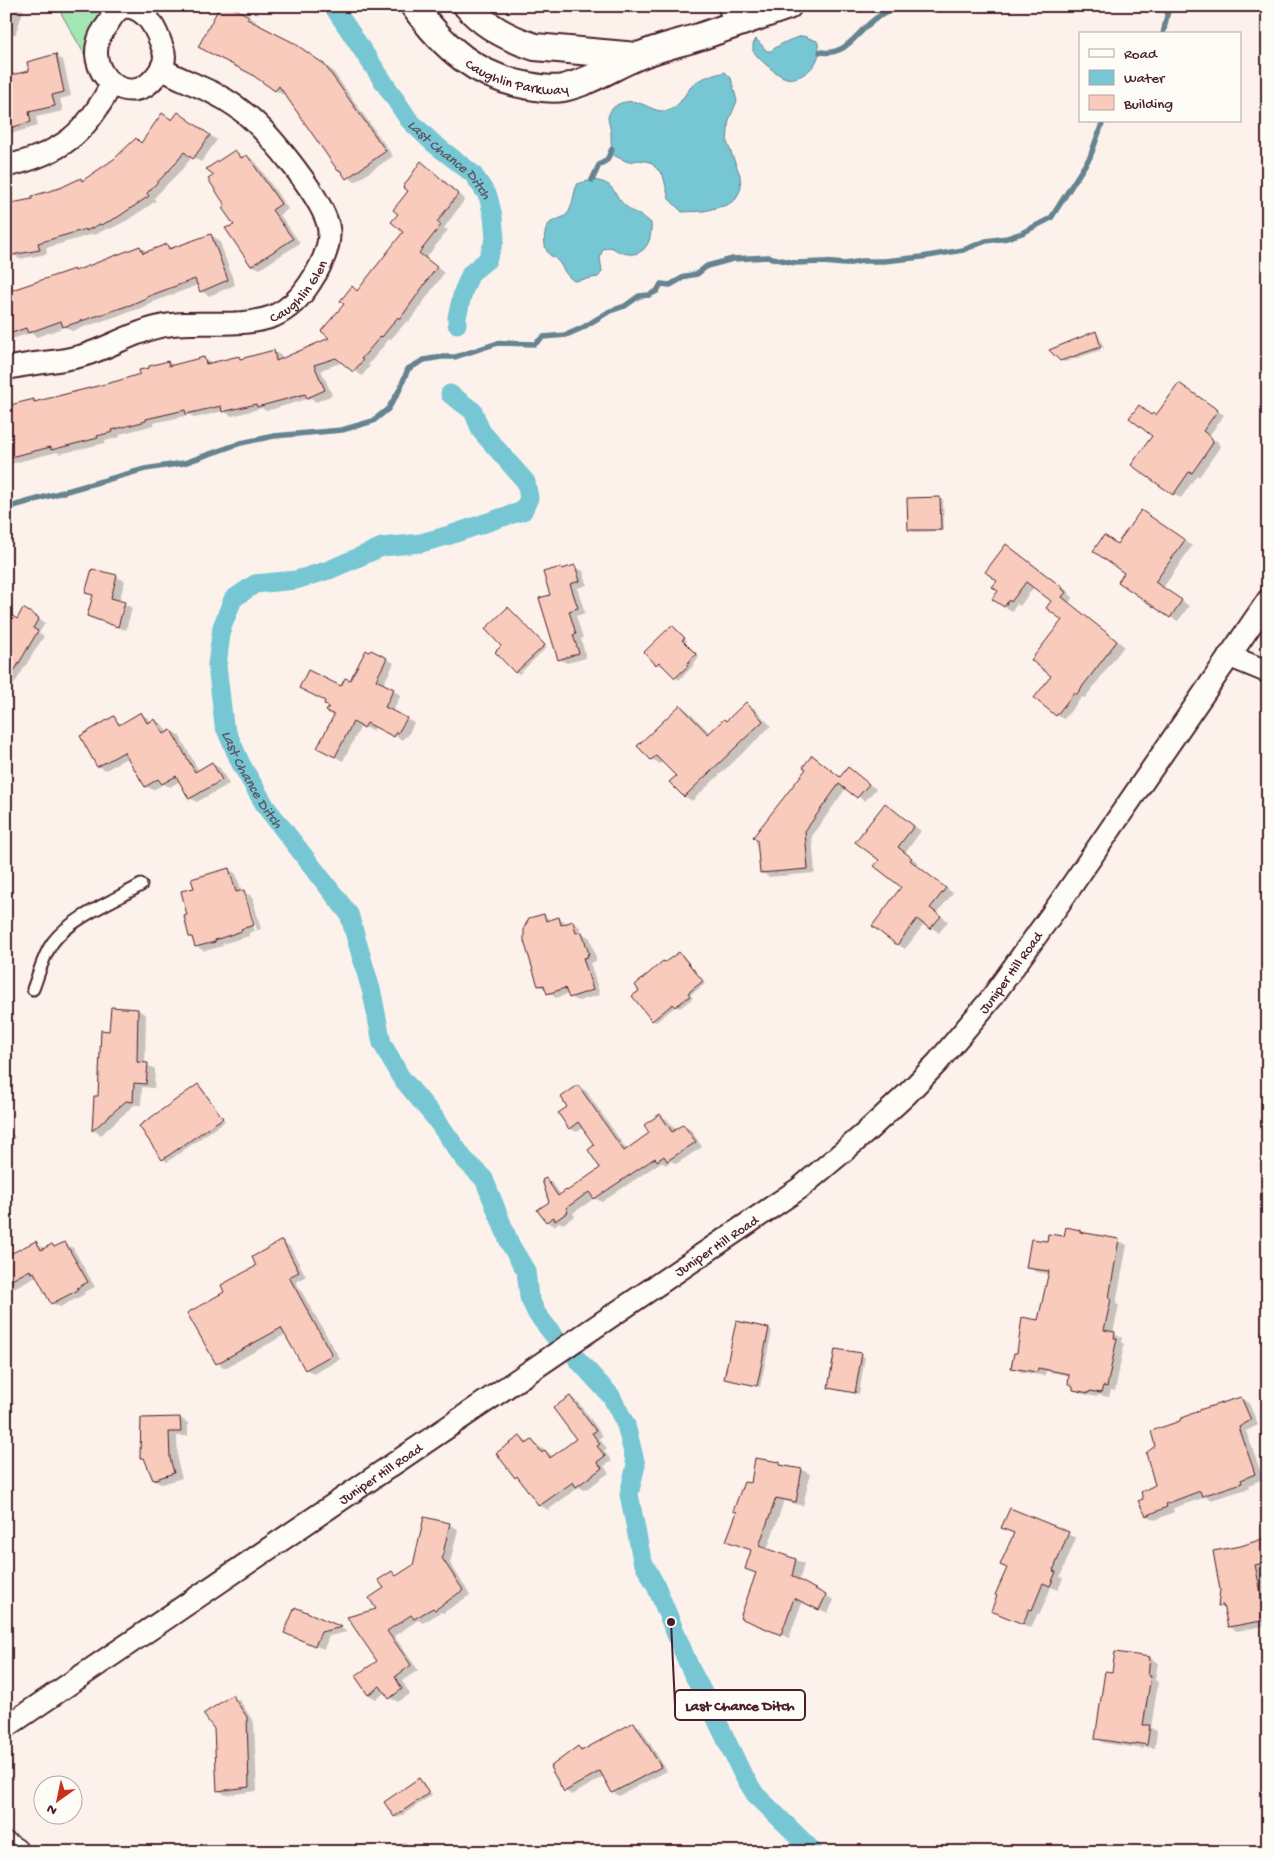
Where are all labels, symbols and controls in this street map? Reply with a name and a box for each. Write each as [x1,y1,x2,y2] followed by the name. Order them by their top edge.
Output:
[1079,32,1242,122] legend
[1124,46,1158,64] text: Road
[461,56,570,100] street label: Caughlin Parkway
[1124,70,1166,88] text: Water
[1123,96,1173,114] text: Building
[403,117,495,204] water label: Last Chance Ditch
[268,258,333,328] street label: Caughlin Glen
[217,728,287,833] water label: Last Chance Ditch
[976,928,1048,1018] street label: Juniper Hill Road
[672,1212,764,1282] street label: Juniper Hill Road
[336,1440,428,1510] street label: Juniper Hill Road
[675,1690,805,1720] callout: Last Chance Ditch
[685,1698,795,1716] text: Last Chance Ditch
[32,1776,82,1826] north arrow
[44,1799,61,1818] text: N

